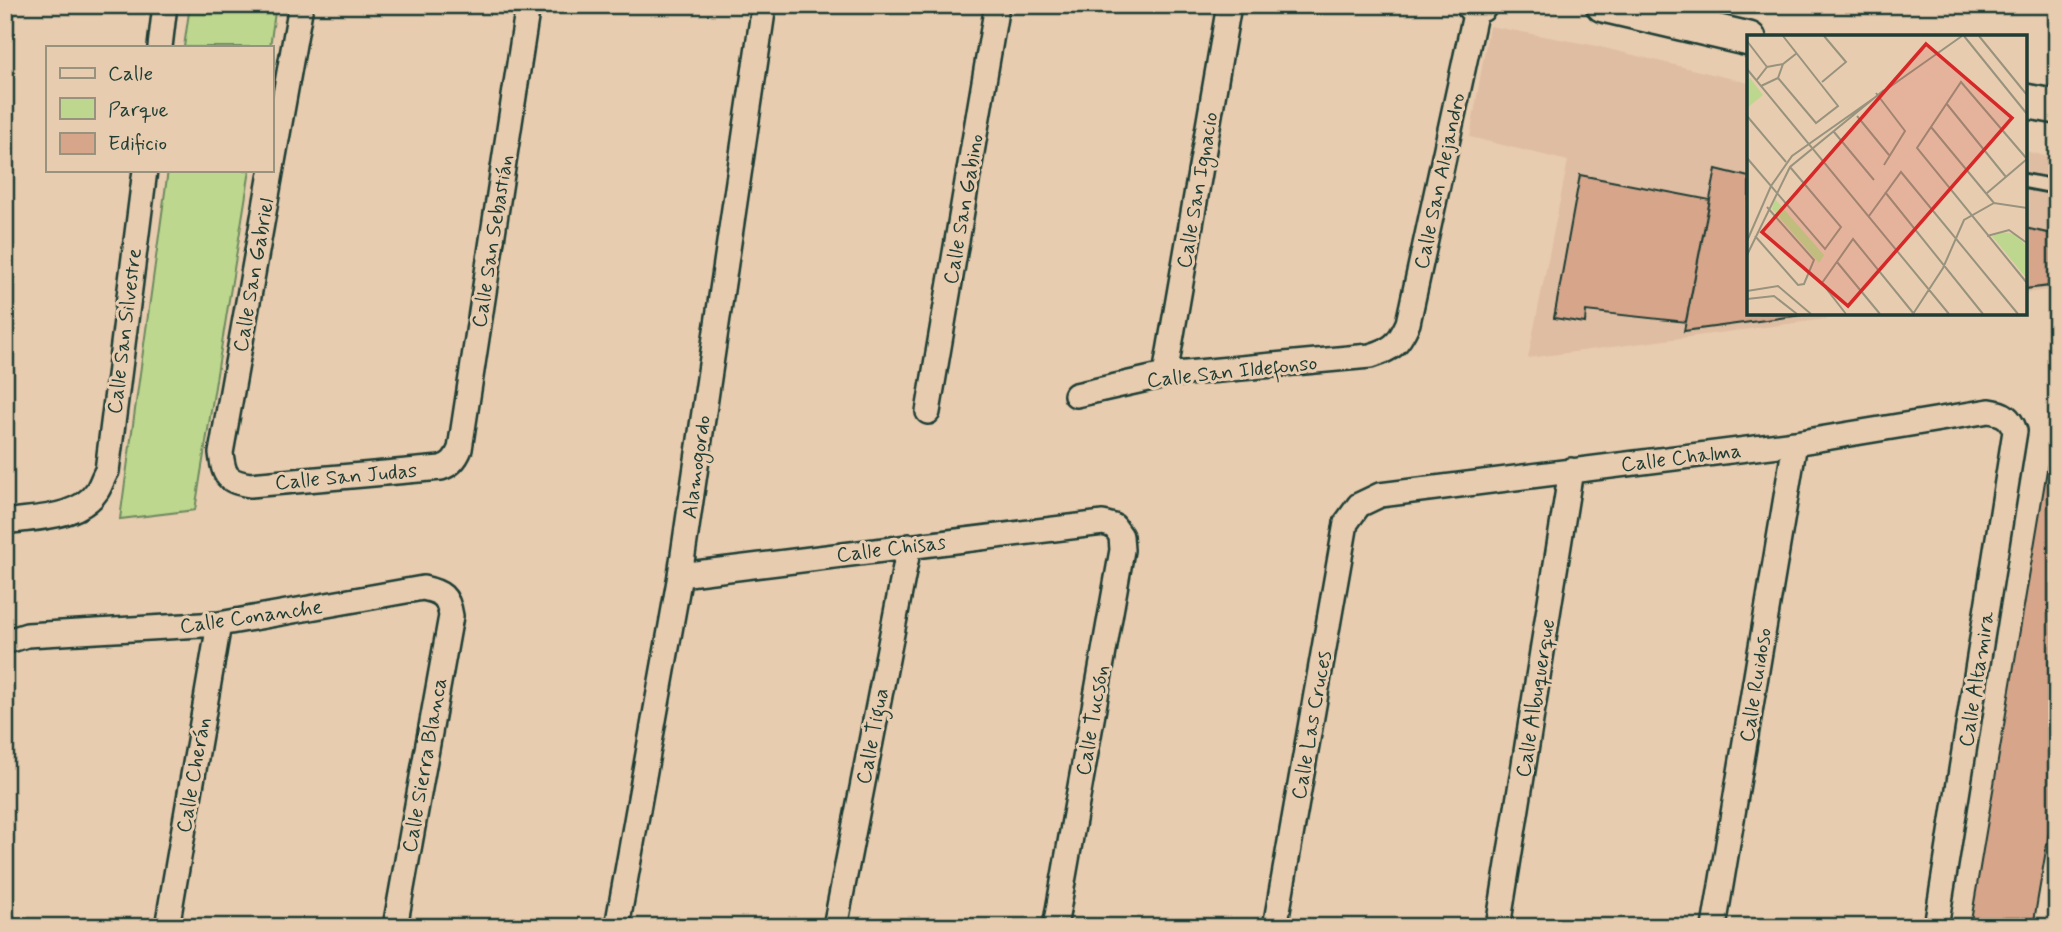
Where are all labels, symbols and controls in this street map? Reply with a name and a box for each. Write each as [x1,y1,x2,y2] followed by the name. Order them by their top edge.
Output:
[1747,35,2027,315] inset map
[46,46,273,172] legend
[108,60,153,88] text: Calle
[1408,90,1472,272] street label: Calle San Alejandro
[108,96,169,124] text: Parque
[1170,110,1227,271] street label: Calle San Ignacio
[108,130,167,158] text: Edificio
[937,132,991,287] street label: Calle San Gabino
[465,153,520,330] street label: Calle San Sebastián
[227,196,281,354] street label: Calle San Gabriel
[101,246,149,416] street label: Calle San Silvestre
[1145,349,1319,397] street label: Calle San Ildefonso
[676,414,719,521] street label: Alamogordo
[1619,437,1743,479] street label: Calle Chalma
[274,457,418,497] street label: Calle San Judas
[835,528,947,570] street label: Calle Chisas
[178,593,324,641] street label: Calle Conanche
[1952,609,2002,749] street label: Calle Altamira
[1510,617,1562,780] street label: Calle Albuquerque
[1733,626,1779,744] street label: Calle Ruidoso
[1285,649,1339,802] street label: Calle Las Cruces
[1069,663,1117,778] street label: Calle Tucsón
[396,675,454,855] street label: Calle Sierra Blanca
[850,686,898,787] street label: Calle Tigua
[170,715,218,835] street label: Calle Cherán

